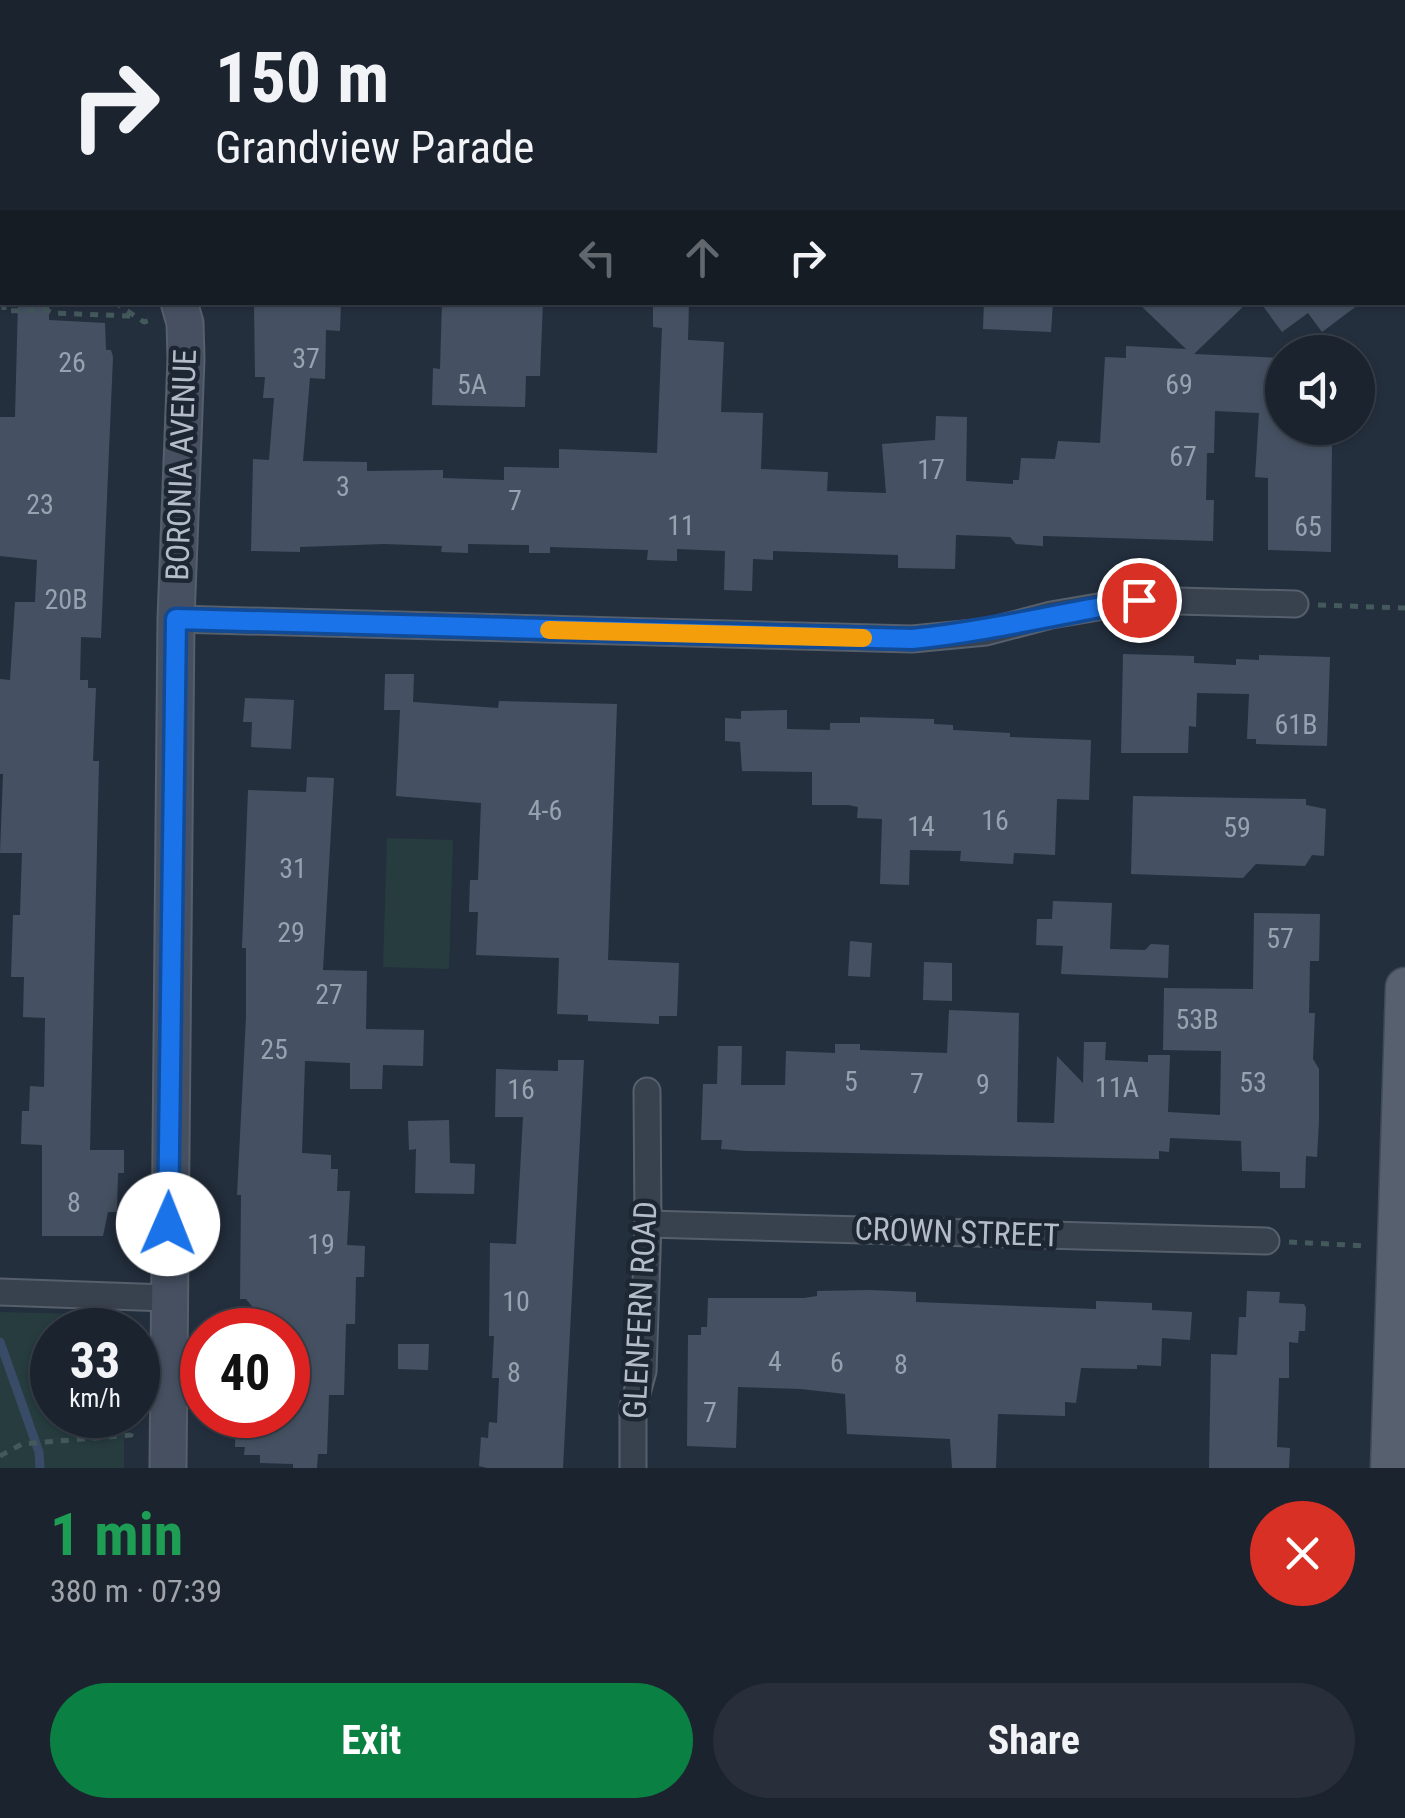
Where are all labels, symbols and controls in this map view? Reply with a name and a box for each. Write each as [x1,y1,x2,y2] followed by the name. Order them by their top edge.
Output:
[215,37,389,119] text: 150 m
[50,40,180,170] icon: right
[215,121,534,174] text: Grandview Parade
[570,230,625,285] icon: left
[675,230,730,285] icon: ahead
[780,230,835,285] icon: right
[1265,335,1375,445] map controls
[1265,335,1375,445] button: sound
[292,342,320,375] house number: 37
[58,346,86,379] house number: 26
[158,349,204,581] street label: BORONIA AVENUE
[457,368,487,401] house number: 5A
[1165,368,1193,401] house number: 69
[1169,440,1197,473] house number: 67
[917,453,945,486] house number: 17
[336,470,350,503] house number: 3
[508,484,522,517] house number: 7
[26,488,54,521] house number: 23
[667,509,695,542] house number: 11
[1294,510,1322,543] house number: 65
[1097,558,1182,643] pin
[1112,573,1167,628] icon: arrive
[45,583,87,616] house number: 20B
[1275,708,1317,741] house number: 61B
[528,794,562,827] house number: 4-6
[981,804,1009,837] house number: 16
[907,810,935,843] house number: 14
[1223,811,1251,844] house number: 59
[279,852,307,885] house number: 31
[277,916,305,949] house number: 29
[1266,922,1294,955] house number: 57
[315,978,343,1011] house number: 27
[1176,1003,1218,1036] house number: 53B
[260,1033,288,1066] house number: 25
[844,1065,858,1098] house number: 5
[1239,1066,1267,1099] house number: 53
[910,1067,924,1100] house number: 7
[976,1068,990,1101] house number: 9
[1095,1071,1139,1104] house number: 11A
[507,1073,535,1106] house number: 16
[116,1172,220,1276] position arrow
[67,1186,81,1219] house number: 8
[615,1200,665,1420] street label: GLENFERN ROAD
[854,1209,1060,1255] street label: CROWN STREET
[307,1228,335,1261] house number: 19
[502,1285,530,1318] house number: 10
[180,1308,310,1438] speed limit sign: 40
[70,1332,120,1390] text: 33
[768,1345,782,1378] house number: 4
[830,1346,844,1379] house number: 6
[894,1348,908,1381] house number: 8
[507,1356,521,1389] house number: 8
[69,1384,121,1413] text: km/h
[703,1396,717,1429] house number: 7
[50,1499,183,1570] text: 1 min
[1250,1501,1355,1606] button: close
[50,1572,222,1610] text: 380 m · 07:39
[50,1683,693,1798] button: Exit
[713,1683,1355,1798] button: Share

